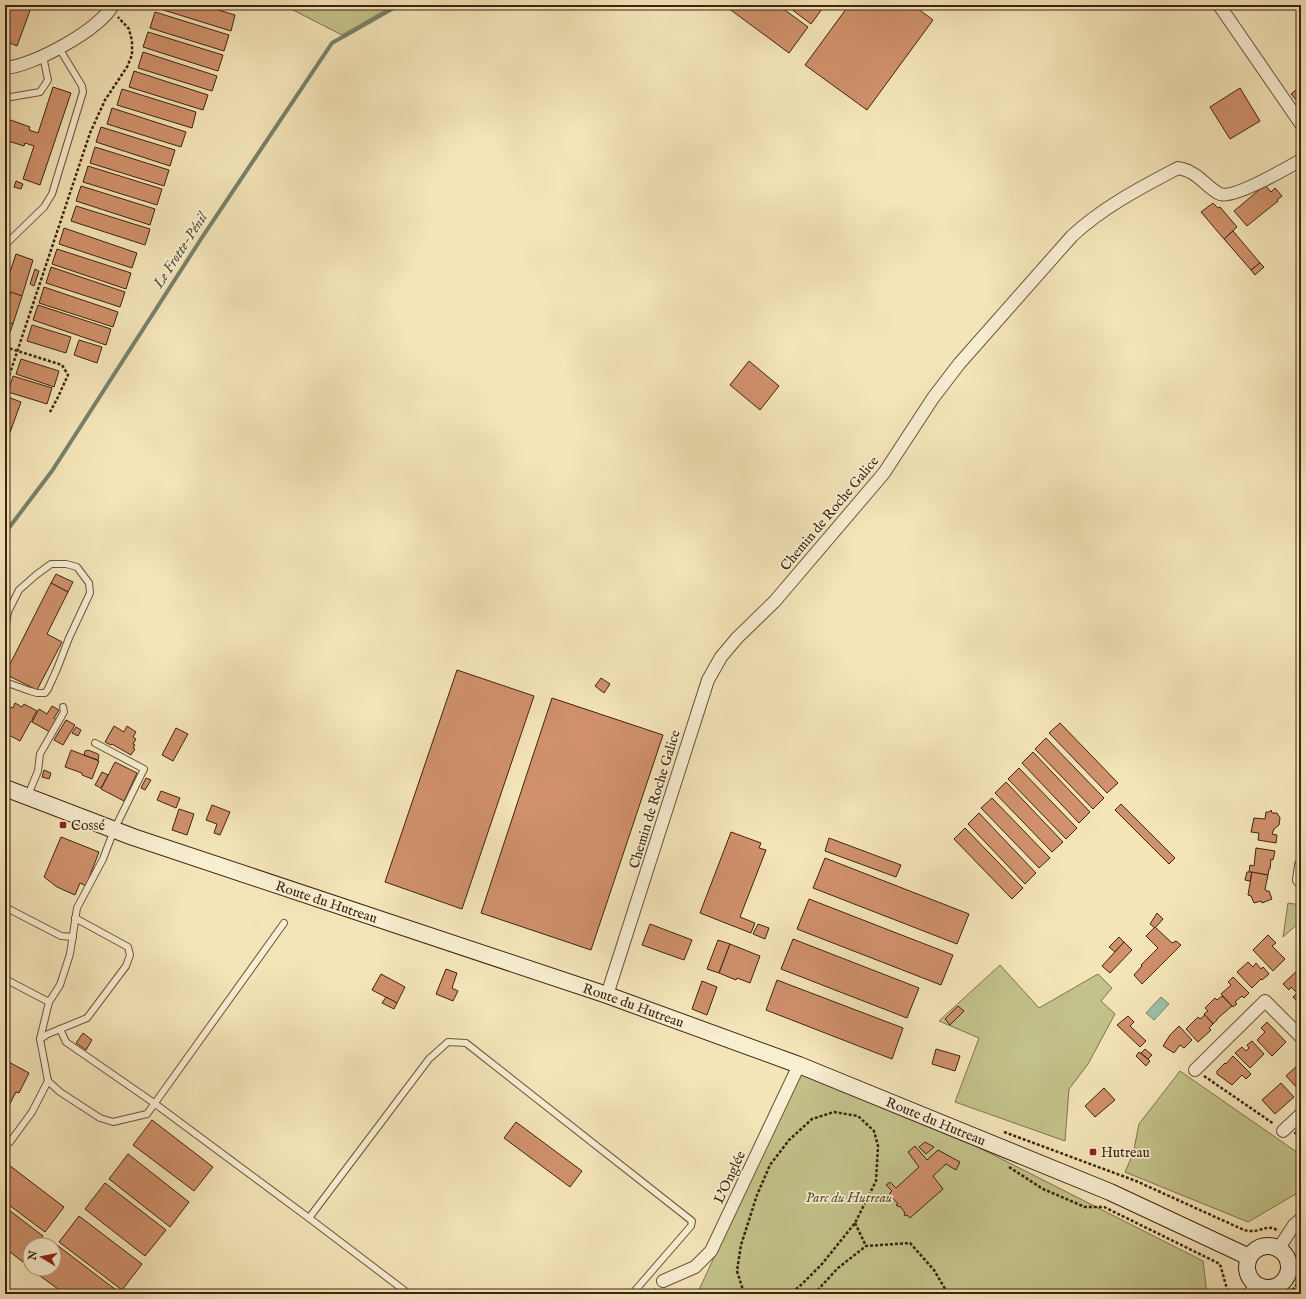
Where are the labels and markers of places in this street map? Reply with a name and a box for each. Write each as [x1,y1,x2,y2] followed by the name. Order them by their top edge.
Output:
[71,817,105,835] place label: Cossé
[58,820,68,830] marker: Cossé
[1101,1144,1150,1162] place label: Hutreau
[1088,1147,1098,1157] marker: Hutreau

